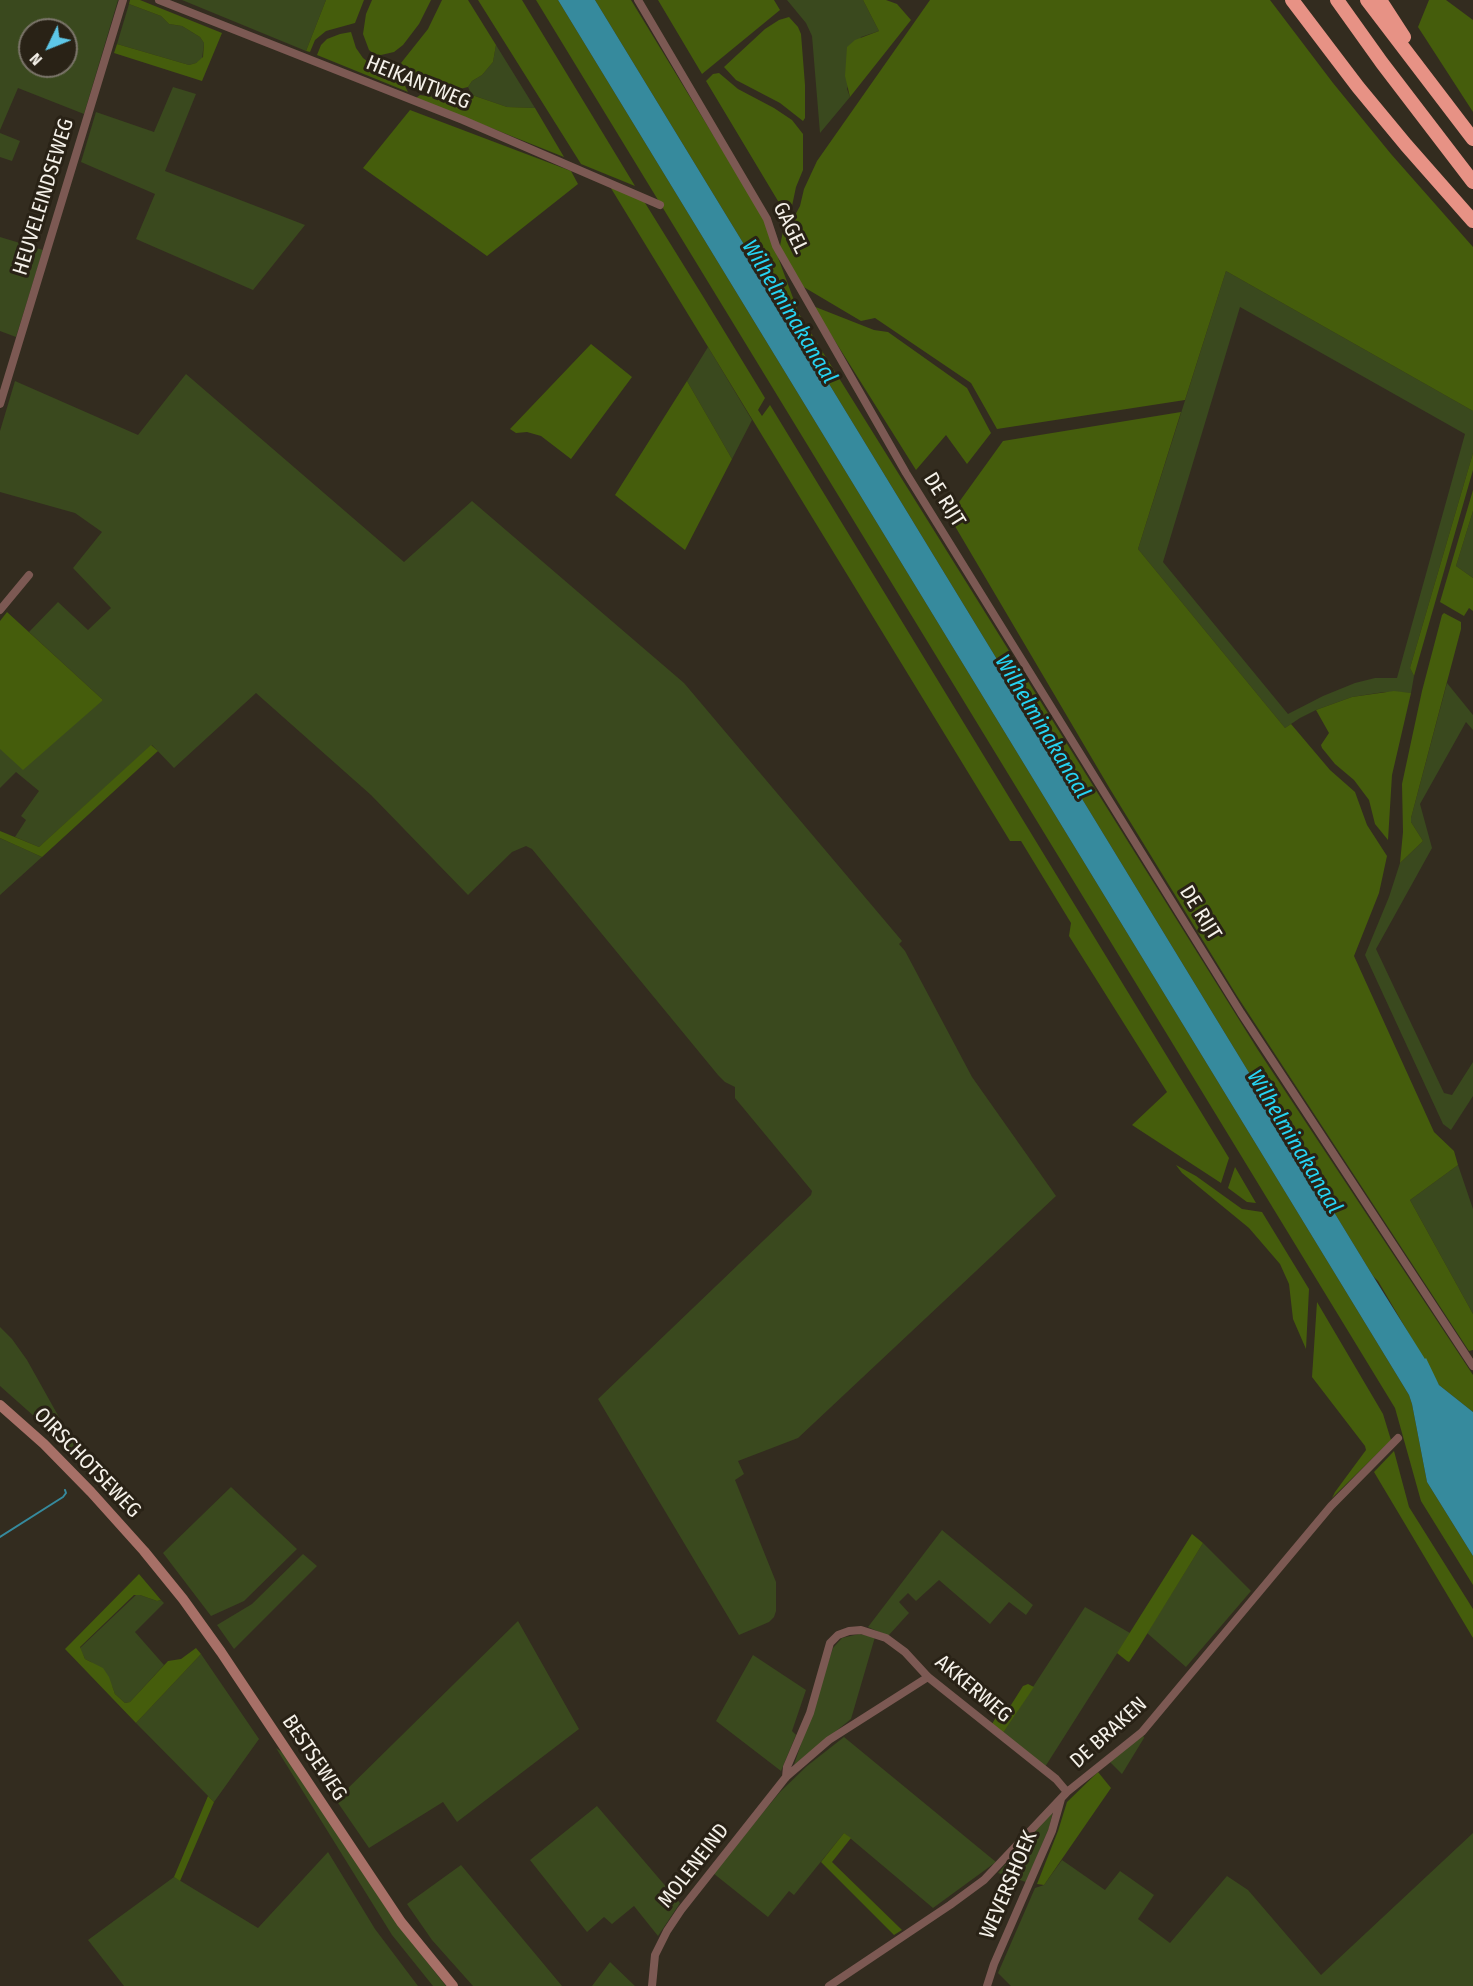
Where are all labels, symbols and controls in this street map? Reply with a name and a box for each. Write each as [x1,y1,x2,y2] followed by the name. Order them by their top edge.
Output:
[18,18,78,78] north arrow
[26,49,46,69] text: N
[362,51,474,115] street label: HEIKANTWEG
[8,116,80,278] street label: HEUVELEINDSEWEG
[767,198,813,258] street label: GAGEL
[736,235,842,389] water label: Wilhelminakanaal
[918,468,970,532] street label: DE RIJT
[989,650,1095,804] water label: Wilhelminakanaal
[1174,881,1226,945] street label: DE RIJT
[1241,1065,1347,1219] water label: Wilhelminakanaal
[28,1403,146,1523] street label: OIRSCHOTSEWEG
[930,1650,1016,1728] street label: AKKERWEG
[1065,1692,1153,1774] street label: DE BRAKEN
[276,1710,352,1806] street label: BESTSEWEG
[653,1819,735,1913] street label: MOLENEIND
[975,1827,1043,1943] street label: WEVERSHOEK

